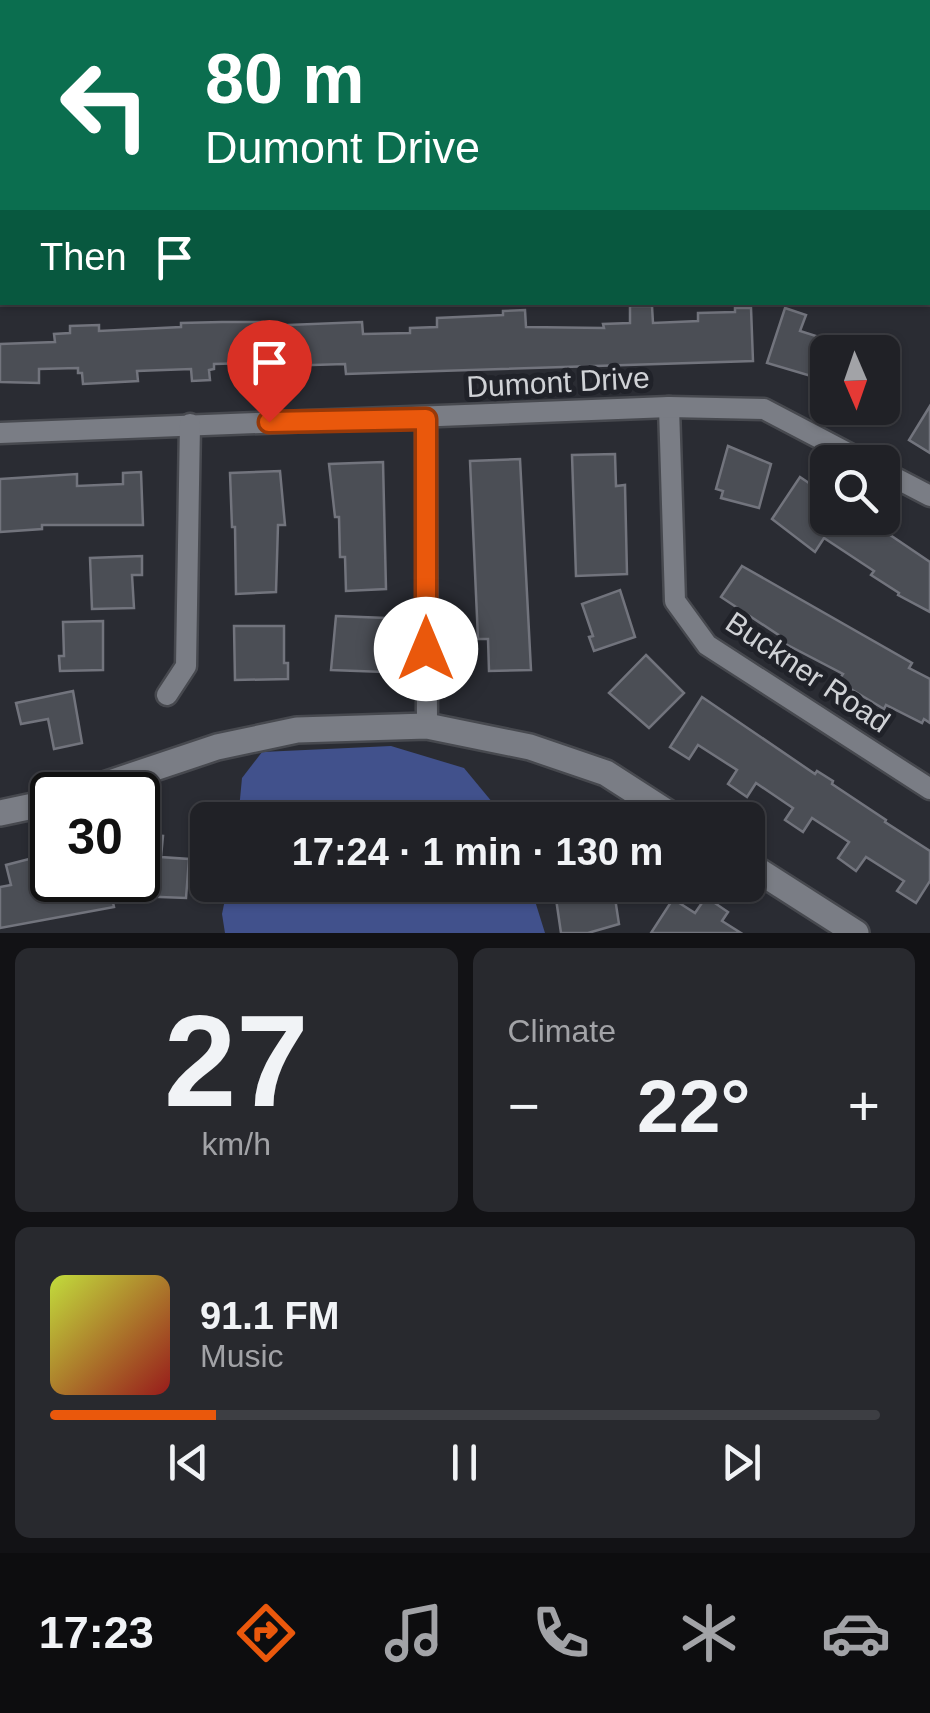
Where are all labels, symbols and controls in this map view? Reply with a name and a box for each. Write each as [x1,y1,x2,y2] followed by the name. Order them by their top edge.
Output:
[40,40,170,170] icon: left
[205,40,365,118] text: 80 m
[205,122,480,173] text: Dumont Drive
[147,230,202,285] icon: arrive
[40,236,127,278] text: Then
[227,320,312,423] pin
[242,335,297,390] icon: arrive
[810,335,900,425] north arrow
[810,335,900,535] map controls
[466,361,650,403] street label: Dumont Drive
[810,445,900,535] button: search
[374,597,478,701] position arrow
[720,605,896,739] street label: Buckner Road
[30,772,160,902] speed limit sign: 30
[292,831,663,873] text: 17:24 · 1 min · 130 m
[164,988,309,1134] text: 27
[508,1013,616,1049] text: Climate
[637,1064,750,1148] text: 22°
[508,1075,540,1137] text: −
[848,1075,880,1137] text: +
[202,1126,271,1162] text: km/h
[200,1295,339,1337] text: 91.1 FM
[200,1338,284,1374] text: Music
[161,1435,216,1490] icon: previous
[437,1435,492,1490] icon: pause
[714,1435,769,1490] icon: next
[231,1598,301,1668] icon: directions
[379,1598,449,1668] icon: music
[526,1598,596,1668] icon: phone
[674,1598,744,1668] icon: climate
[821,1598,891,1668] icon: car
[39,1607,154,1658] text: 17:23

